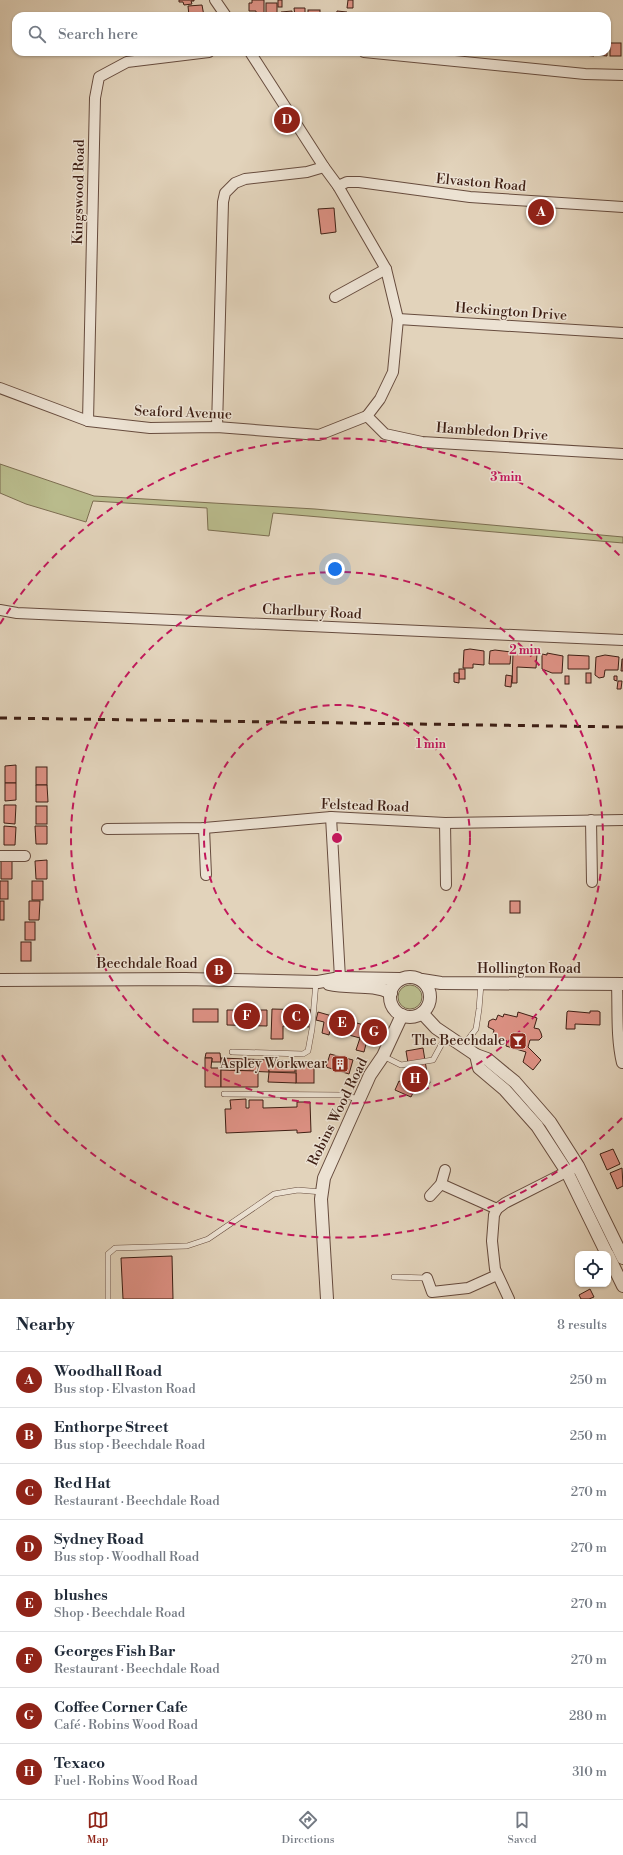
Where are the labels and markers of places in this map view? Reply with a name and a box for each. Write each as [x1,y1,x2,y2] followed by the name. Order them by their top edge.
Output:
[274,105,300,135] pin: D
[528,197,554,227] pin: A
[330,831,344,845] centre of rings
[206,956,232,986] pin: B
[234,1001,260,1031] pin: F
[283,1002,309,1032] pin: C
[329,1008,355,1038] pin: E
[361,1017,387,1047] pin: G
[508,1031,528,1051] bar icon: The Beechdale
[412,1032,505,1050] place label: The Beechdale
[330,1054,350,1074] building icon: Aspley Workwear
[219,1055,327,1073] place label: Aspley Workwear
[402,1064,428,1094] pin: H

